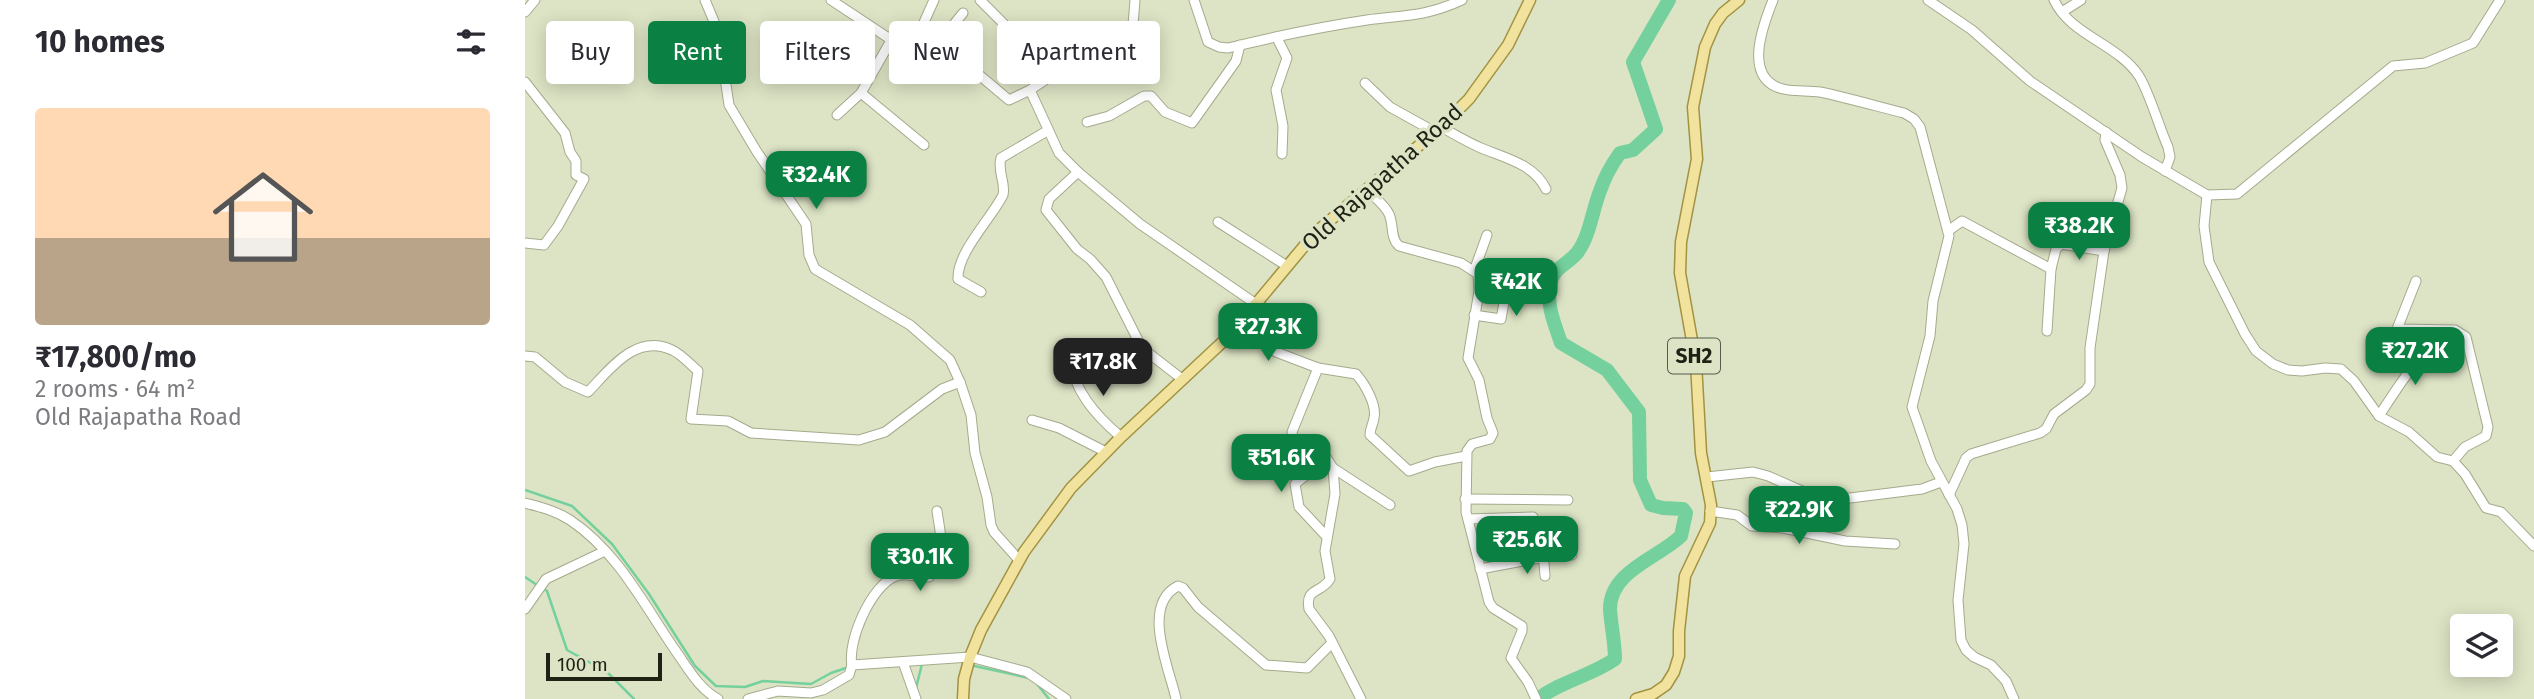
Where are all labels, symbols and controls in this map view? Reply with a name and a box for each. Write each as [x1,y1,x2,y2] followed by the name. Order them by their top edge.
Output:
[546,21,634,84] chip: Buy
[648,21,746,84] chip: Rent
[760,21,875,84] chip: Filters
[889,21,983,84] chip: New
[997,21,1160,84] chip: Apartment
[452,23,490,61] icon: filters
[35,24,165,60] text: 10 homes
[1296,97,1468,257] street label: Old Rajapatha Road
[759,152,873,211] pin: ₹32.4K
[200,154,326,280] icon: home
[782,160,850,188] text: ₹32.4K
[2022,202,2136,262] pin: ₹38.2K
[2044,211,2114,239] text: ₹38.2K
[1475,258,1557,318] pin: ₹42K
[1491,267,1542,295] text: ₹42K
[1211,304,1325,363] pin: ₹27.3K
[1234,312,1302,340] text: ₹27.3K
[2358,328,2472,387] pin: ₹27.2K
[2382,336,2448,364] text: ₹27.2K
[1046,338,1160,398] pin: ₹17.8K
[1668,338,1720,374] road number: SH2
[35,339,197,375] text: ₹17,800/mo
[1069,347,1137,375] text: ₹17.8K
[35,375,195,403] text: 2 rooms · 64 m²
[35,403,242,431] text: Old Rajapatha Road
[1224,434,1338,494] pin: ₹51.6K
[1248,443,1314,471] text: ₹51.6K
[1742,486,1856,546] pin: ₹22.9K
[1765,495,1833,523] text: ₹22.9K
[1470,516,1584,576] pin: ₹25.6K
[1492,525,1562,553] text: ₹25.6K
[863,534,977,593] pin: ₹30.1K
[887,542,953,570] text: ₹30.1K
[2450,614,2513,677] map controls
[2450,614,2513,677] button: layers
[546,650,661,682] scale bar
[557,653,608,676] text: 100 m

